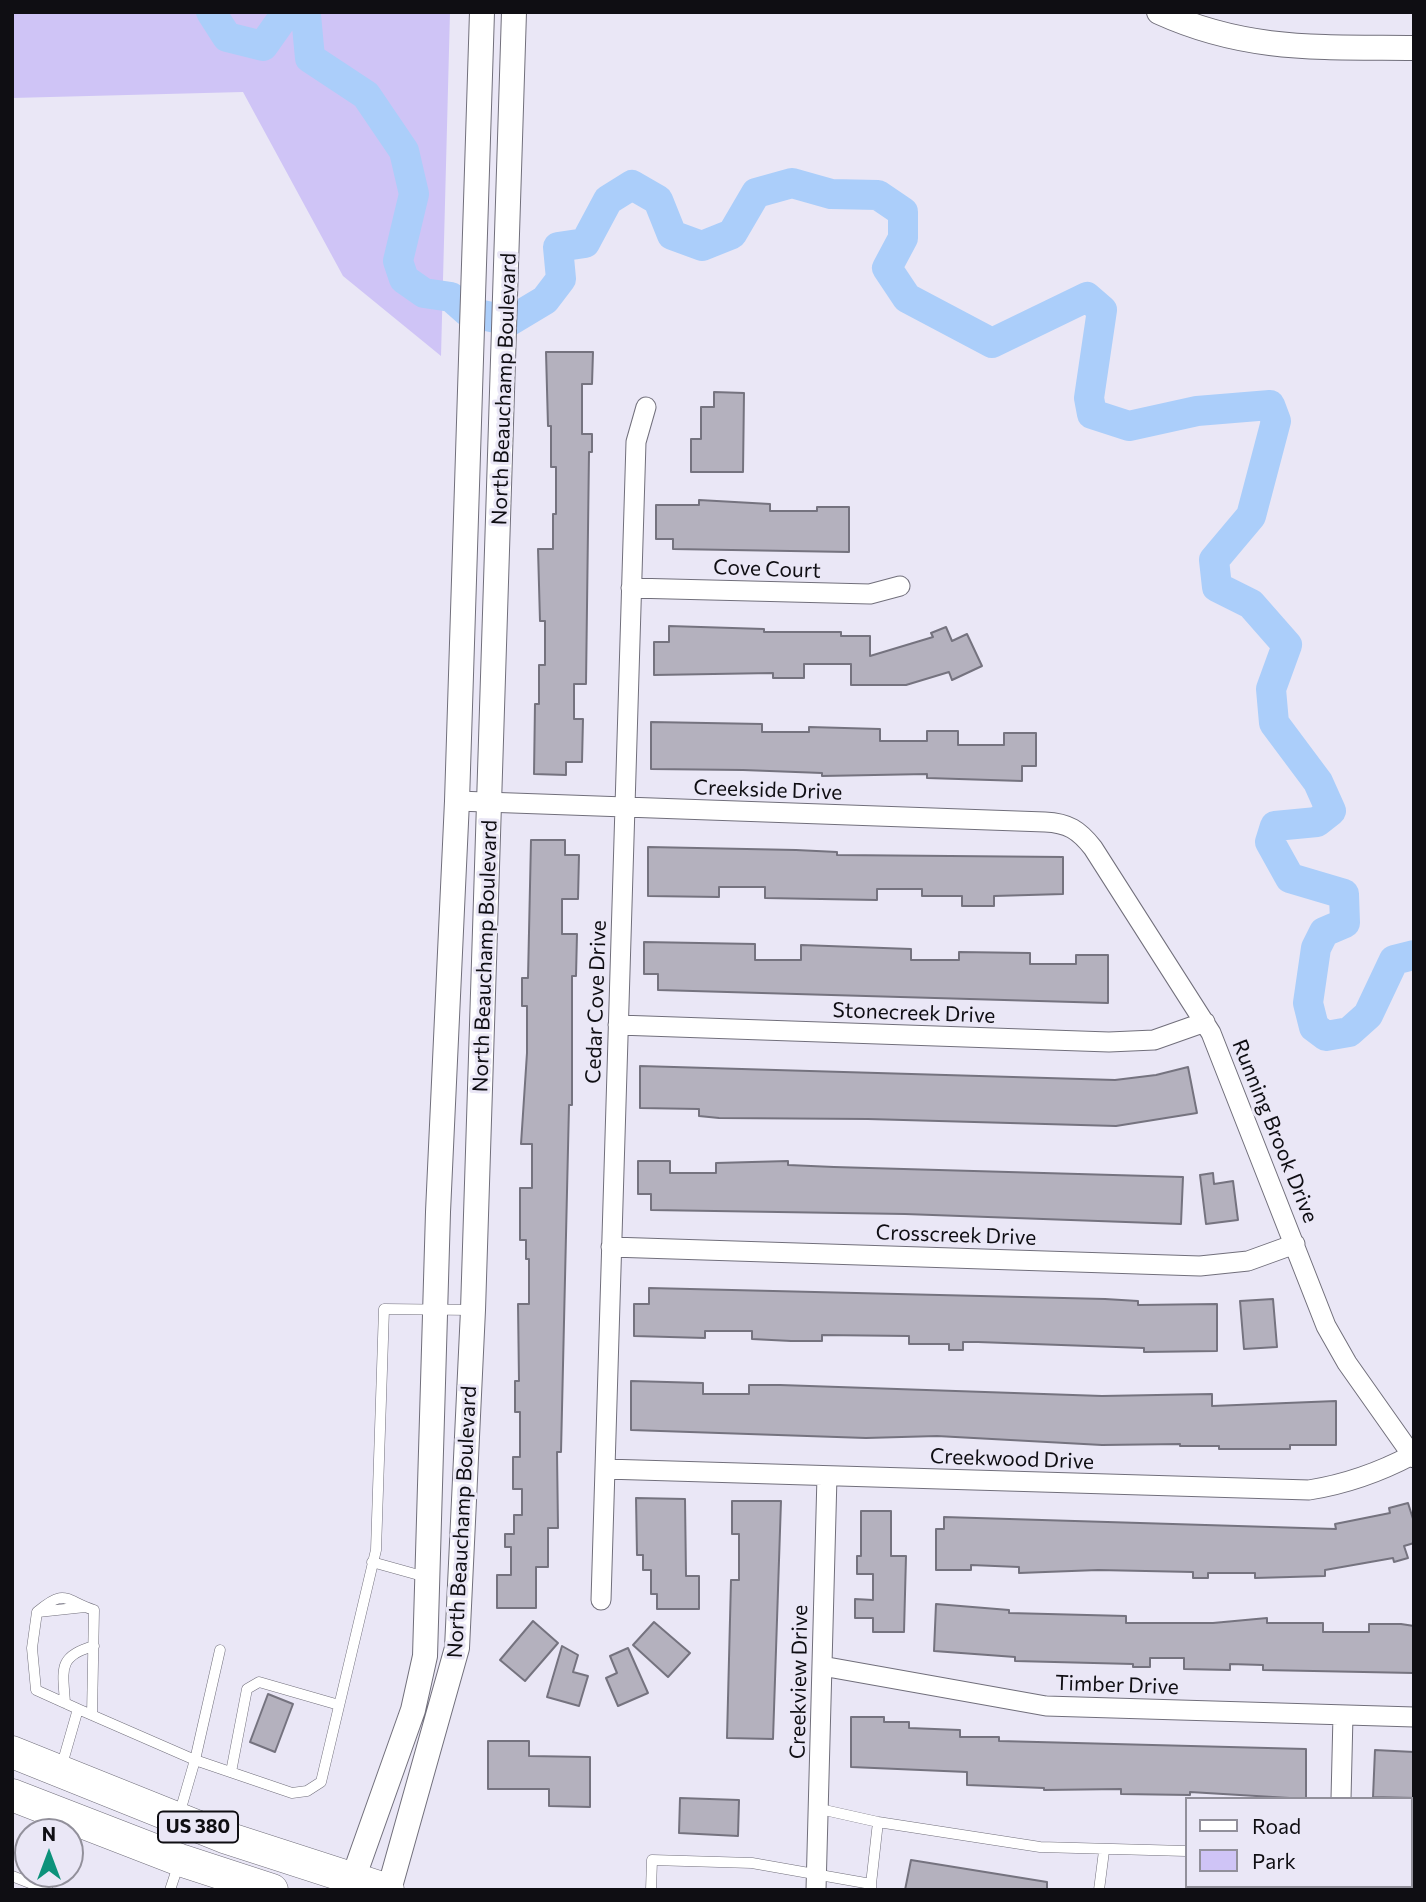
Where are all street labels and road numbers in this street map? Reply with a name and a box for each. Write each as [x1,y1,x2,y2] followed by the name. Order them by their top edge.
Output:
[487,252,521,526] street label: North Beauchamp Boulevard
[713,555,821,583] street label: Cove Court
[693,775,843,805] street label: Creekside Drive
[468,819,502,1093] street label: North Beauchamp Boulevard
[581,920,611,1084] street label: Cedar Cove Drive
[832,998,996,1028] street label: Stonecreek Drive
[1227,1036,1323,1226] street label: Running Brook Drive
[875,1220,1037,1250] street label: Crosscreek Drive
[442,1385,482,1659] street label: North Beauchamp Boulevard
[929,1444,1095,1474] street label: Creekwood Drive
[785,1605,813,1759] street label: Creekview Drive
[1055,1670,1179,1700] street label: Timber Drive
[158,1812,238,1842] road number: US 380

